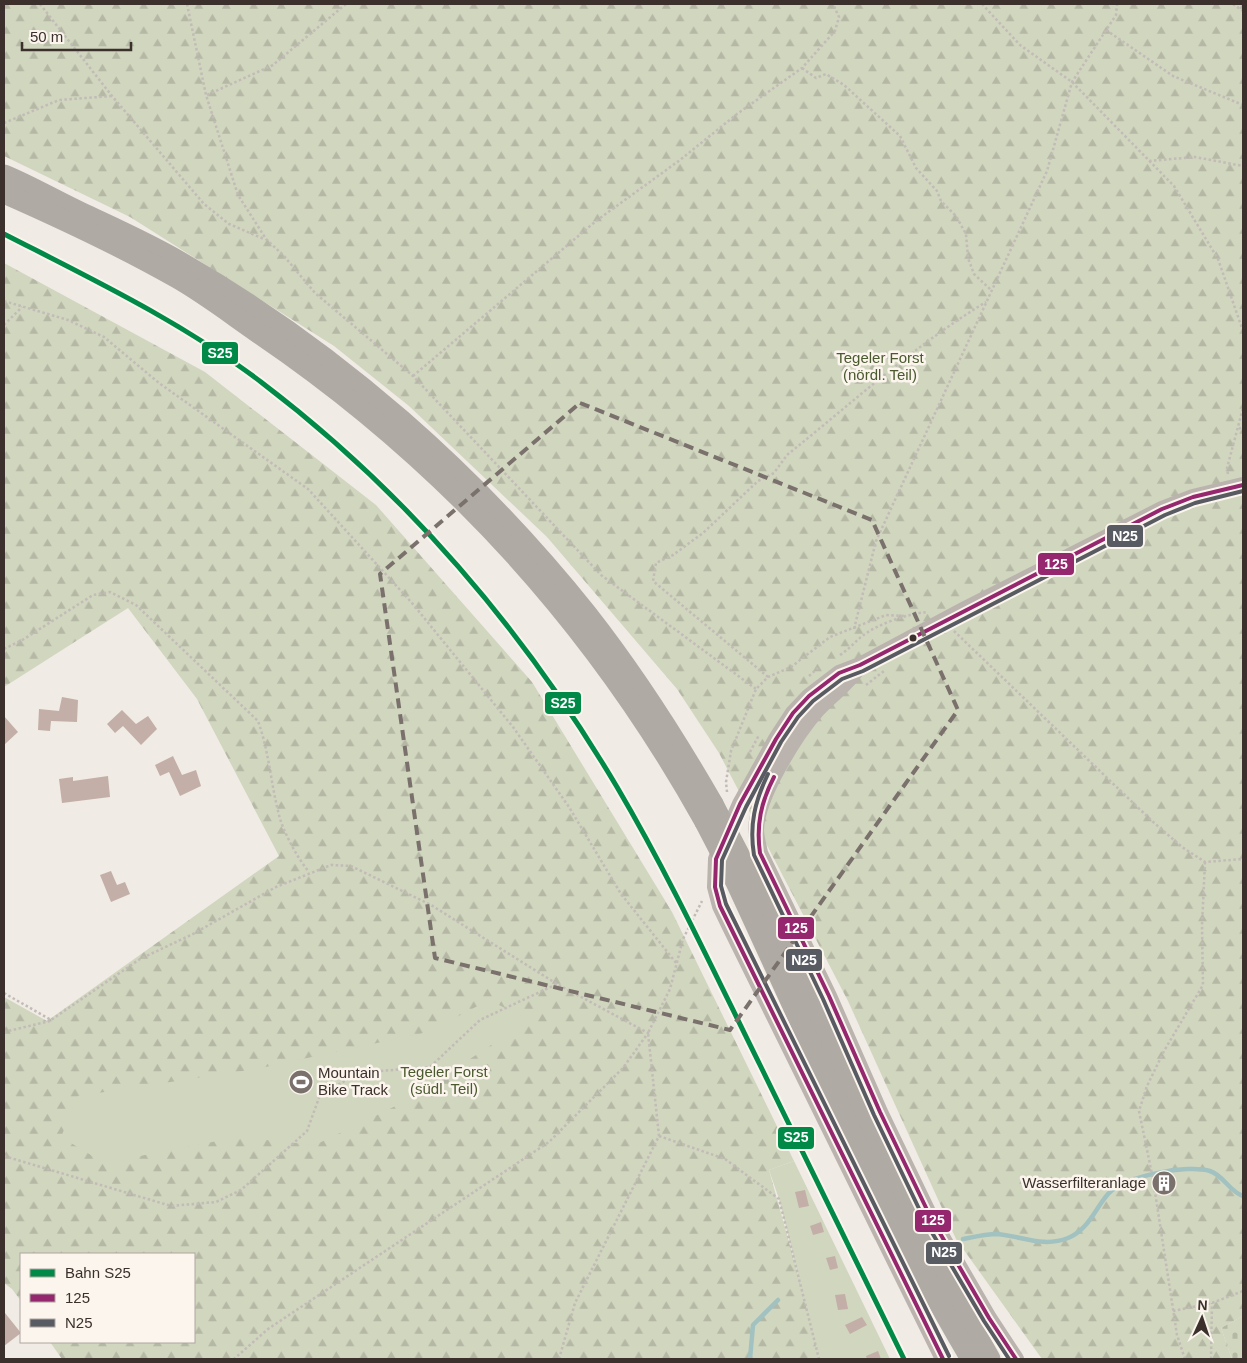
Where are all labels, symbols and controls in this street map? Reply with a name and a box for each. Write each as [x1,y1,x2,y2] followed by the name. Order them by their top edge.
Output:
[22,20,131,52] scale bar
[30,28,63,45] text: 50 m
[201,341,239,365] line badge: S25
[208,345,233,361] text: S25
[836,349,925,383] park label: Tegeler Forst (nördl. Teil)
[1106,524,1144,548] line badge: N25
[1112,528,1138,544] text: N25
[1037,552,1075,576] line badge: 125
[1044,556,1068,572] text: 125
[908,633,918,643] unlabelled marker
[544,691,582,715] line badge: S25
[551,695,576,711] text: S25
[777,916,815,940] line badge: 125
[784,920,808,936] text: 125
[785,948,823,972] line badge: N25
[791,952,817,968] text: N25
[400,1063,489,1097] park label: Tegeler Forst (südl. Teil)
[318,1064,389,1098] place label: Mountain Bike Track
[288,1069,314,1095] sports icon: Mountain Bike Track
[777,1126,815,1150] line badge: S25
[784,1129,809,1145] text: S25
[1151,1170,1177,1196] building icon: Wasserfilteranlage
[1022,1174,1146,1191] place label: Wasserfilteranlage
[914,1209,952,1233] line badge: 125
[921,1212,945,1228] text: 125
[925,1241,963,1265] line badge: N25
[931,1244,957,1260] text: N25
[20,1253,195,1343] legend
[65,1264,131,1281] text: Bahn S25
[65,1289,90,1306] text: 125
[1177,1293,1227,1343] north arrow
[1197,1297,1208,1313] text: N
[65,1314,93,1331] text: N25

